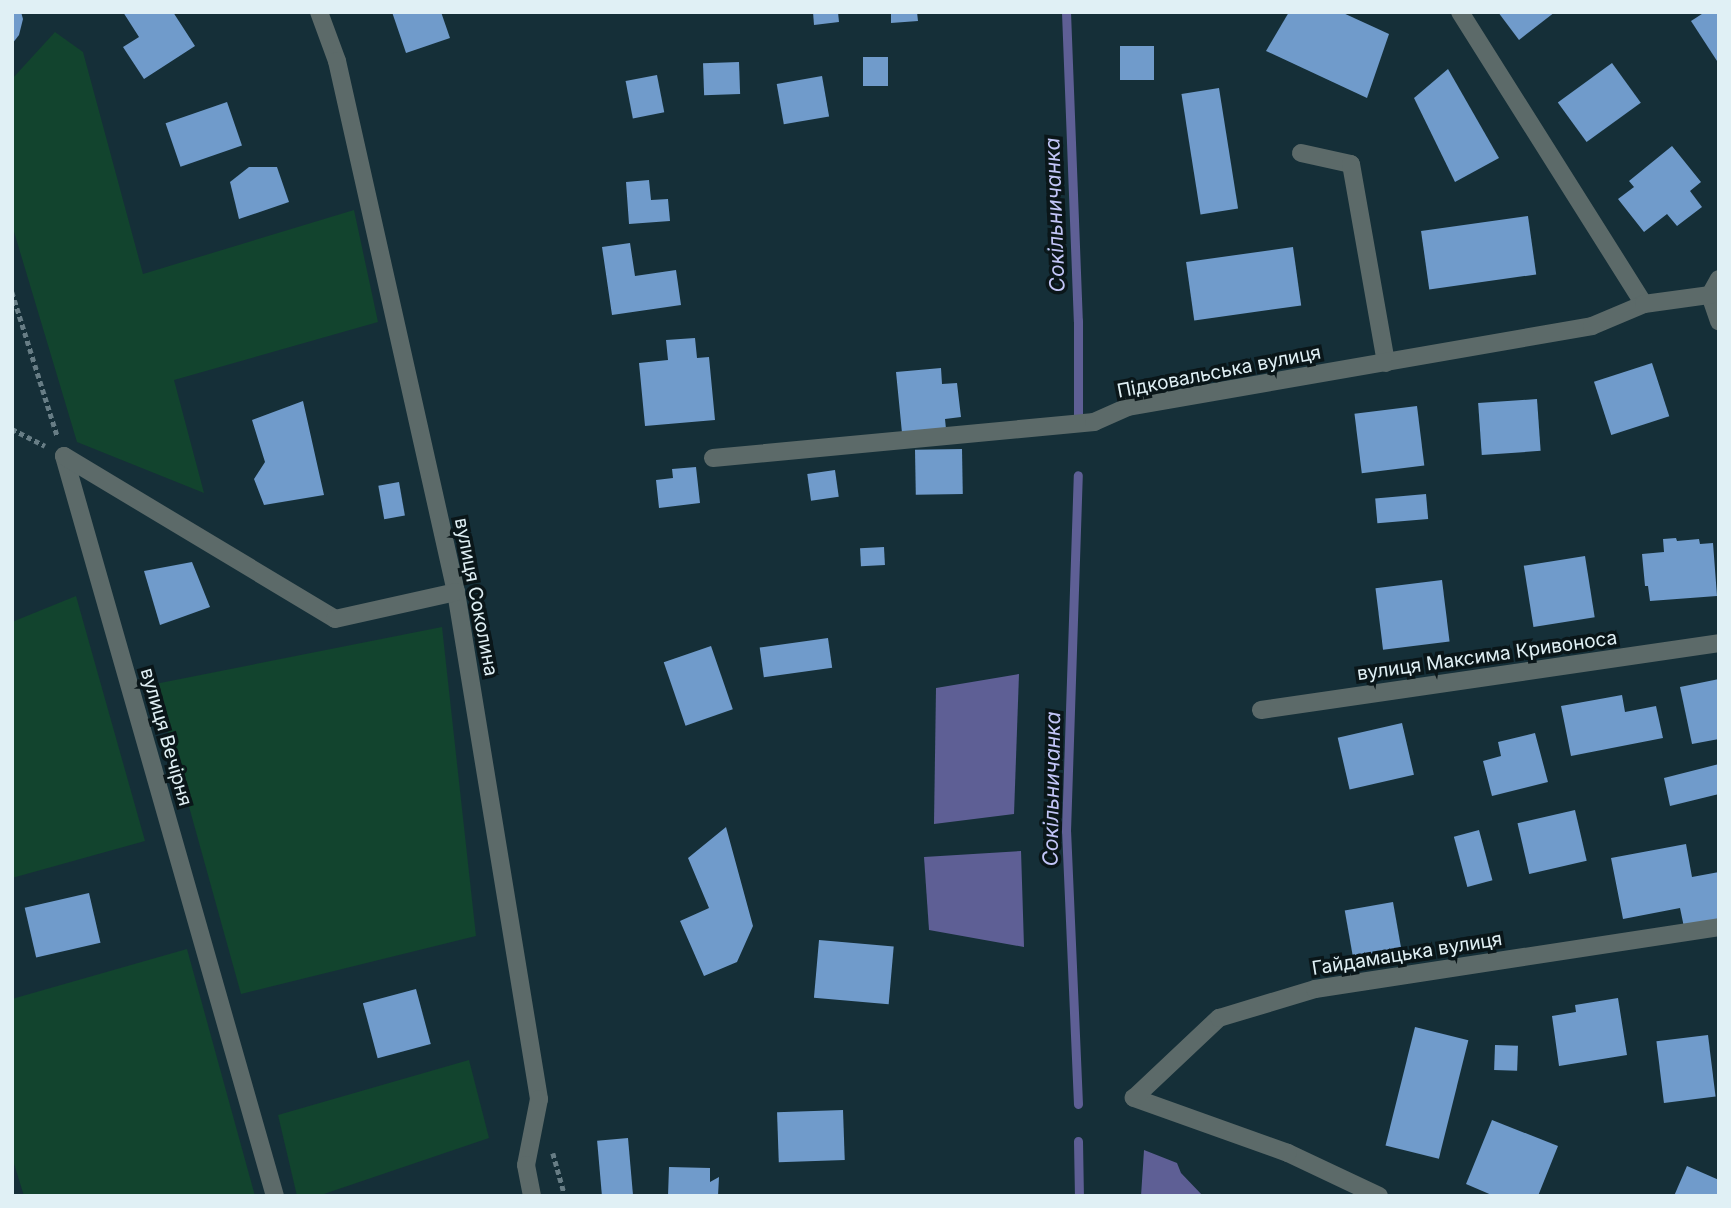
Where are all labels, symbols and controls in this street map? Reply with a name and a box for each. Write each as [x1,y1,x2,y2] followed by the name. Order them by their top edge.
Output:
[1040,137,1070,293] water label: Сокільничанка
[1115,341,1323,403] street label: Підковальська вулиця
[449,516,503,678] street label: вулиця Соколина
[1355,626,1619,686] street label: вулиця Максима Кривоноса
[135,665,197,809] street label: вулиця Вечірня
[1038,711,1066,867] water label: Сокільничанка
[1310,928,1504,980] street label: Гайдамацька вулиця

